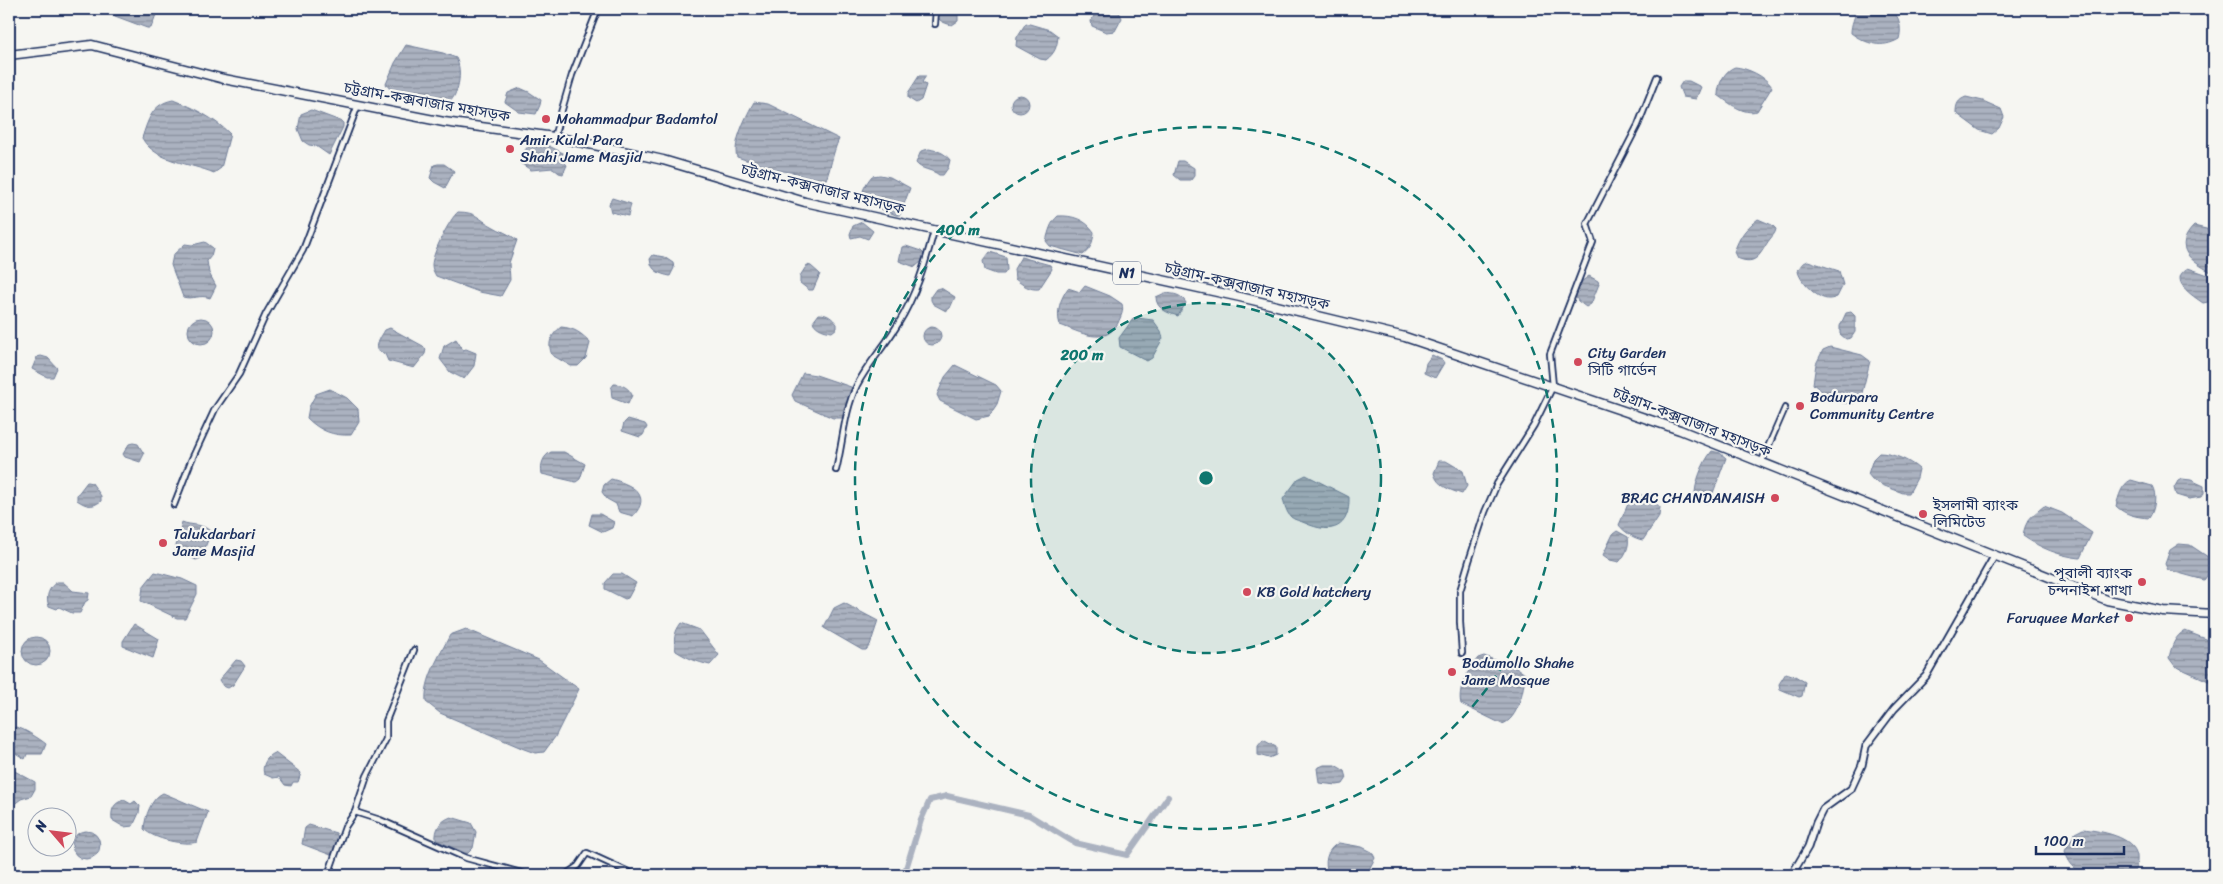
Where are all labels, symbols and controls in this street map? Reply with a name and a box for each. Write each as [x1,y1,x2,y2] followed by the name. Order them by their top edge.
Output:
[341,74,513,130] street label: চট্টগ্রাম-কক্সবাজার মহাসড়ক
[556,106,718,132] place label: Mohammadpur Badamtol
[540,113,552,125] marker: Mohammadpur Badamtol
[519,127,643,170] place label: Amir Kulal Para Shahi Jame Masjid
[504,143,516,155] marker: Amir Kulal Para Shahi Jame Masjid
[737,156,909,222] street label: চট্টগ্রাম-কক্সবাজার মহাসড়ক
[935,217,980,243] text: 400 m
[1161,254,1333,318] street label: চট্টগ্রাম-কক্সবাজার মহাসড়ক
[1113,262,1141,284] road number: N1
[1587,340,1666,383] place label: City Garden সিটি গার্ডেন
[1059,342,1104,368] text: 200 m
[1572,356,1584,368] marker: City Garden সিটি গার্ডেন
[1608,379,1776,465] street label: চট্টগ্রাম-কক্সবাজার মহাসড়ক
[1810,384,1935,427] place label: Bodurpara Community Centre
[1794,400,1806,412] marker: Bodurpara Community Centre
[1197,469,1215,487] centre of rings
[1621,485,1765,511] place label: BRAC CHANDANAISH
[1769,492,1781,504] marker: BRAC CHANDANAISH
[1932,492,2019,535] place label: ইসলামী ব্যাংক লিমিটেড
[1917,508,1929,520] marker: ইসলামী ব্যাংক লিমিটেড
[172,521,256,564] place label: Talukdarbari Jame Masjid
[157,537,169,549] marker: Talukdarbari Jame Masjid
[2047,560,2133,603] place label: পূবালী ব্যাংক চন্দনাইশ শাখা
[2136,576,2148,588] marker: পূবালী ব্যাংক চন্দনাইশ শাখা
[1257,579,1371,605] place label: KB Gold hatchery
[1241,586,1253,598] marker: KB Gold hatchery
[2007,605,2120,631] place label: Faruquee Market
[2123,612,2135,624] marker: Faruquee Market
[1461,650,1574,693] place label: Bodumollo Shahe Jame Mosque
[1446,666,1458,678] marker: Bodumollo Shahe Jame Mosque
[28,806,78,856] north arrow
[27,816,54,837] text: N
[2036,824,2123,856] scale bar
[2043,828,2084,854] text: 100 m

